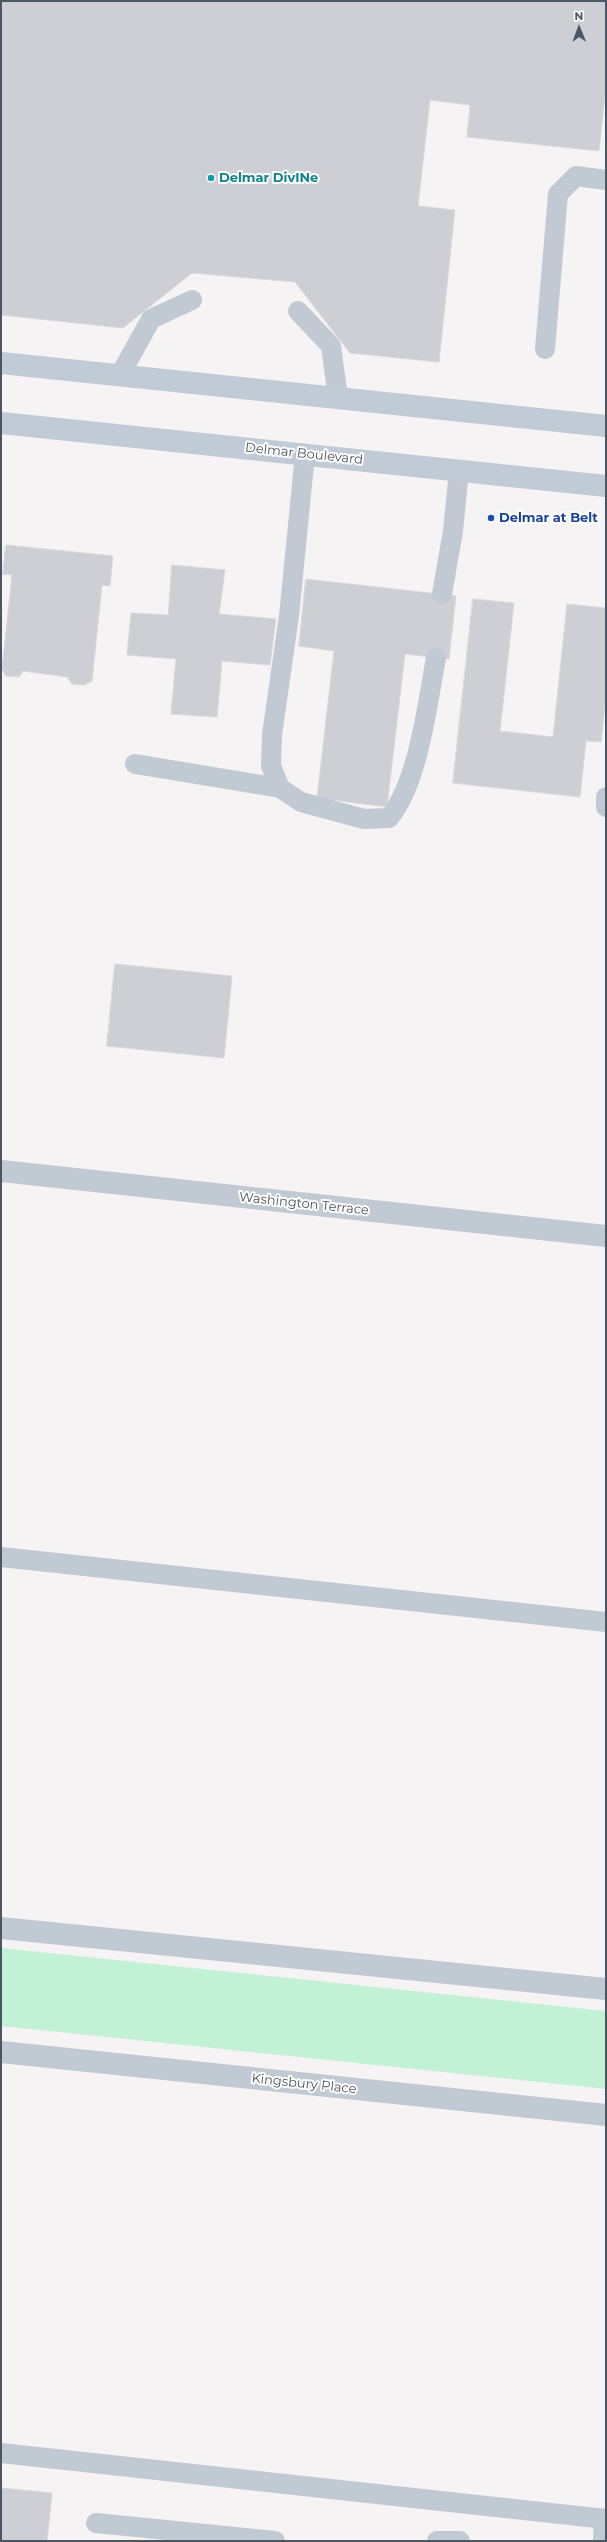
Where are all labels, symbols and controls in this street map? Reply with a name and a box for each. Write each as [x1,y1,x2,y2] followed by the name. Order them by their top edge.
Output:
[559,8,599,48] north arrow
[574,9,583,23] text: N
[219,170,318,186] place label: Delmar DivINe
[206,173,216,183] marker: Delmar DivINe
[244,440,364,468] street label: Delmar Boulevard
[499,510,598,526] place label: Delmar at Belt
[486,513,496,523] marker: Delmar at Belt
[238,1189,370,1219] street label: Washington Terrace
[251,2071,357,2097] street label: Kingsbury Place

